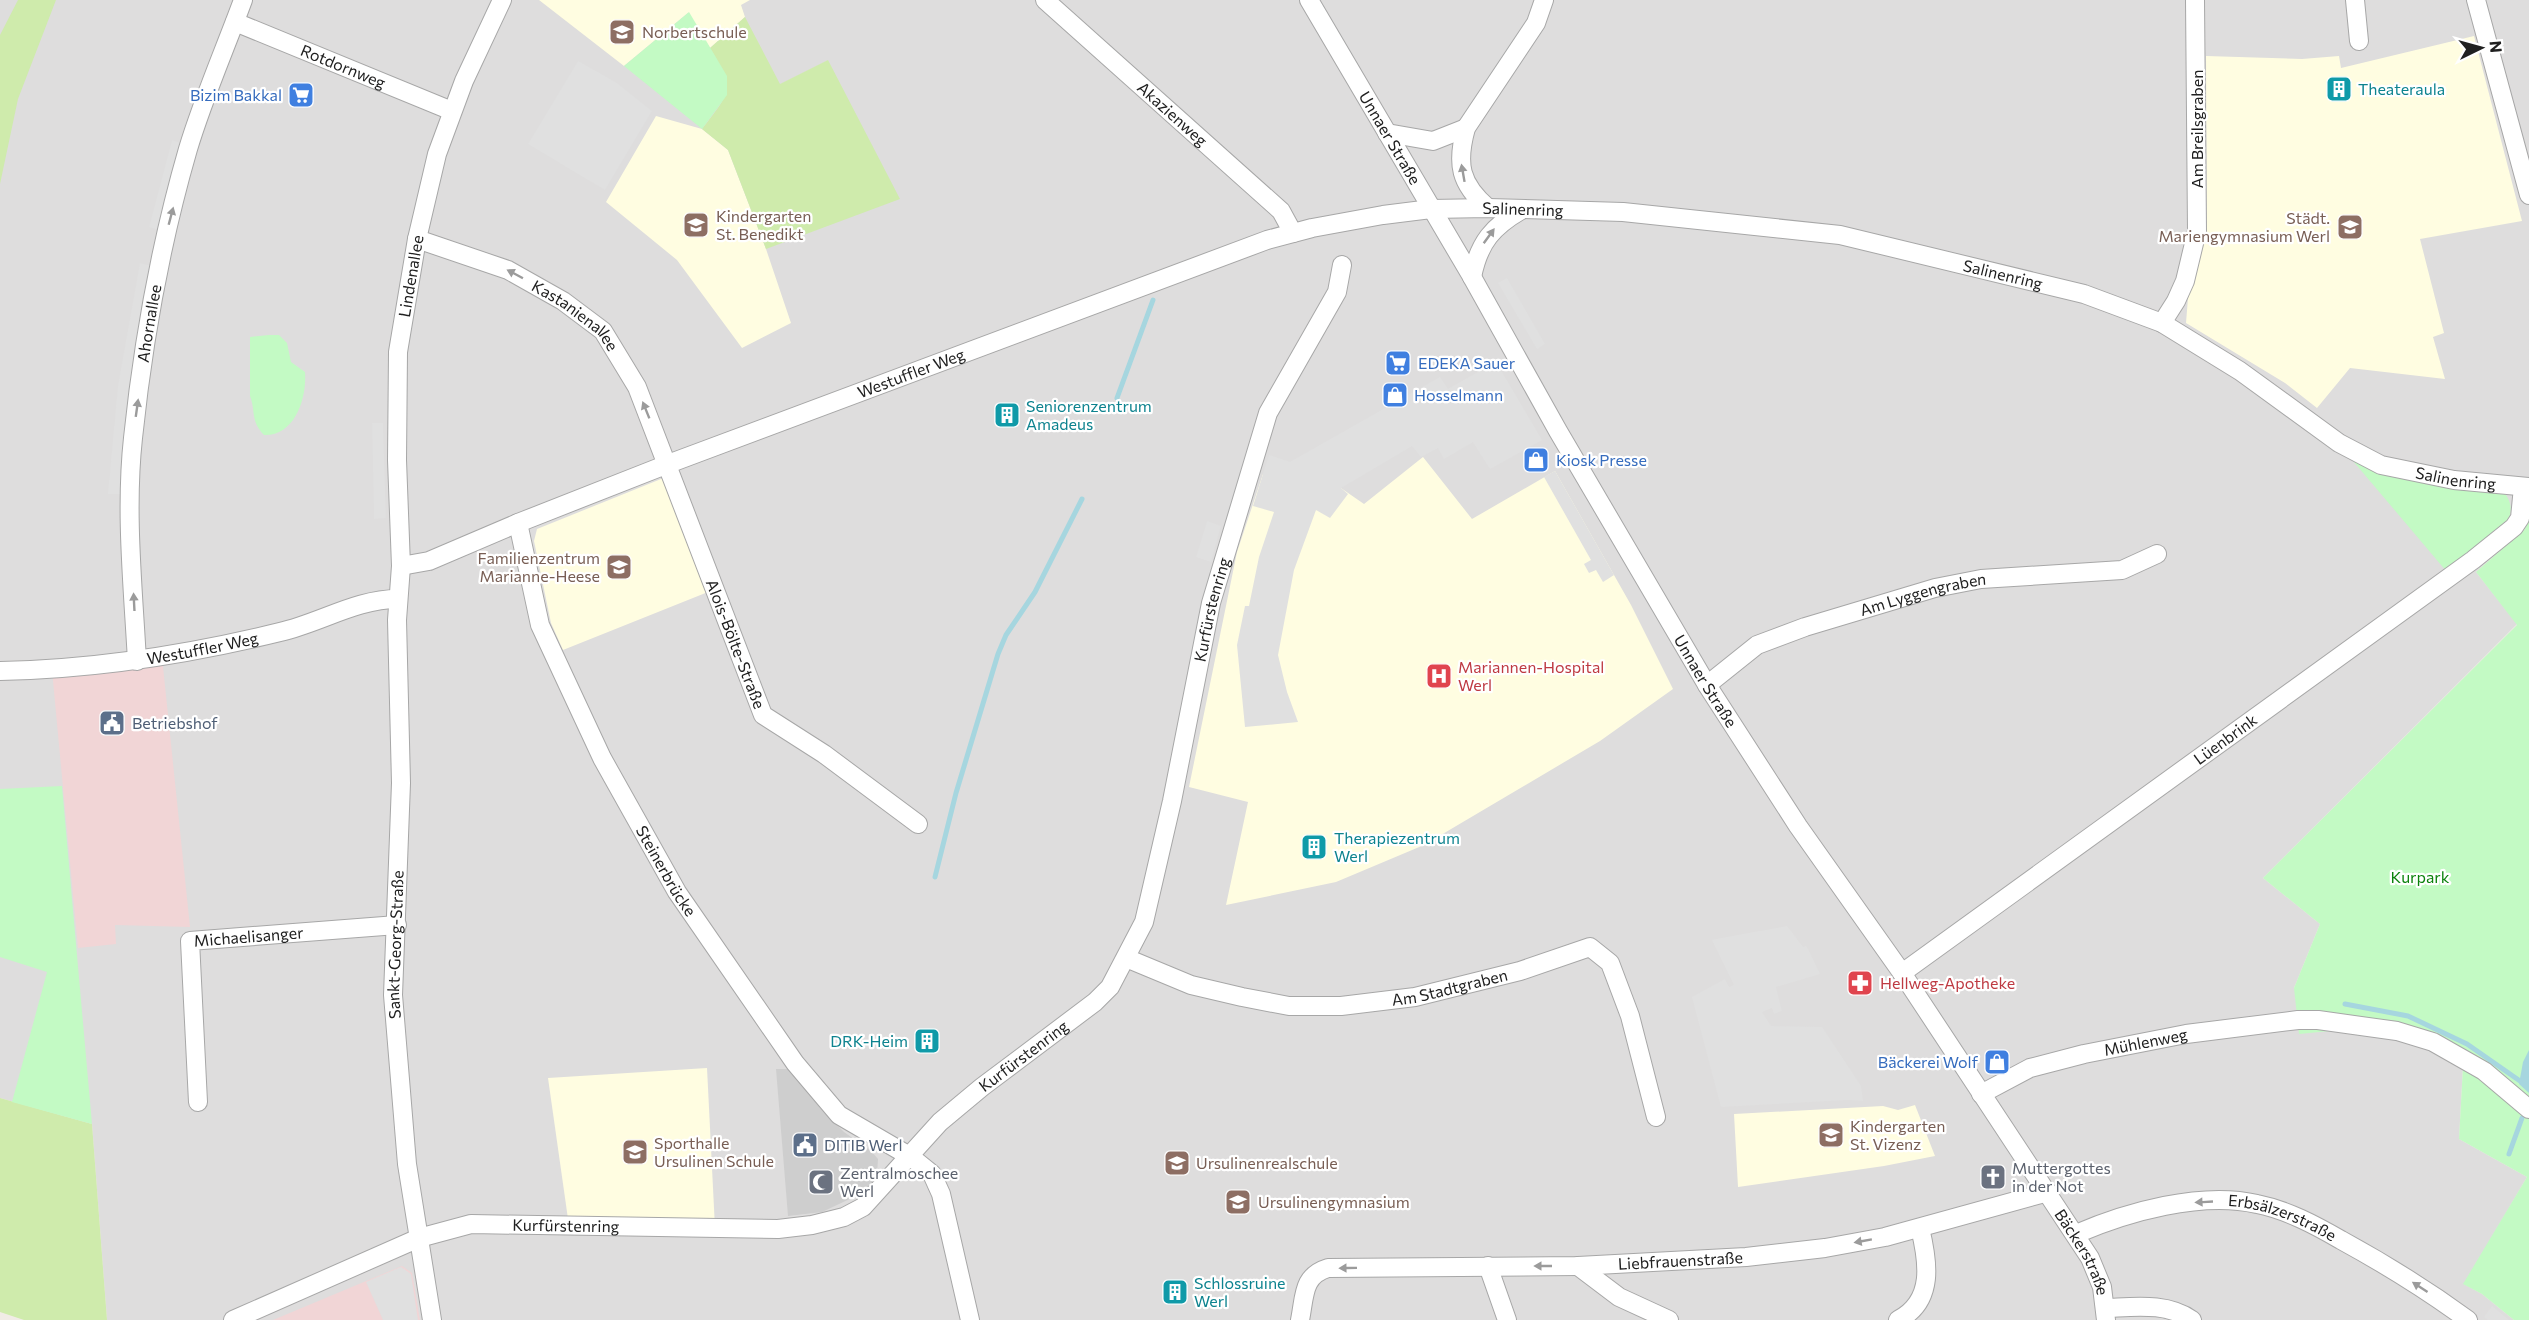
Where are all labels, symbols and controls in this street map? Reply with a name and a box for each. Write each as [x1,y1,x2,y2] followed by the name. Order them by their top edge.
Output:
[607,17,637,47] school or university icon: Norbertschule
[2451,18,2511,78] north arrow
[642,22,747,41] place label: Norbertschule
[298,40,389,92] street label: Rotdornweg
[2486,40,2506,53] text: N
[2187,70,2206,188] street label: Am Breilsgraben
[2324,74,2354,104] building icon: Theateraula
[1134,77,1212,150] street label: Akazienweg
[2358,79,2445,98] place label: Theateraula
[286,80,316,110] supermarket icon: Bizim Bakkal
[190,85,282,104] place label: Bizim Bakkal
[1356,88,1425,188] street label: Unnaer Straße
[1458,163,1467,182] one-way arrow
[1482,198,1564,219] street label: Salinenring
[167,206,176,224] one-way arrow
[716,206,811,243] place label: Kindergarten St. Benedikt
[2158,208,2330,245] place label: Städt. Mariengymnasium Werl
[681,210,711,240] school or university icon: Kindergarten St. Benedikt
[2335,212,2365,242] school or university icon: Städt. Mariengymnasium Werl
[1483,229,1495,245] one-way arrow
[394,234,427,318] street label: Lindenallee
[1961,255,2045,293] street label: Salinenring
[506,269,523,279] one-way arrow
[529,276,623,354] street label: Kastanienallee
[133,283,164,364] street label: Ahornallee
[855,344,968,401] street label: Westuffler Weg
[1383,348,1413,378] supermarket icon: EDEKA Sauer
[1418,353,1516,372] place label: EDEKA Sauer
[1380,380,1410,410] shop icon: Hosselmann
[1414,385,1503,404] place label: Hosselmann
[1026,396,1152,433] place label: Seniorenzentrum Amadeus
[133,398,142,417] one-way arrow
[992,400,1022,430] building icon: Seniorenzentrum Amadeus
[641,401,650,419] one-way arrow
[1521,445,1551,475] shop icon: Kiosk Presse
[1556,450,1647,469] place label: Kiosk Presse
[2414,462,2497,493] street label: Salinenring
[478,548,600,585] place label: Familienzentrum Marianne-Heese
[604,552,634,582] school or university icon: Familienzentrum Marianne-Heese
[1190,555,1233,663] street label: Kurfürstenring
[1857,569,1987,619] street label: Am Lyggengraben
[703,576,770,711] street label: Alois-Bölte-Straße
[130,593,139,612] one-way arrow
[145,627,260,667] street label: Westuffler Weg
[1671,631,1742,730] street label: Unnaer Straße
[1458,657,1604,694] place label: Mariannen-Hospital Werl
[1424,661,1454,691] hospital icon: Mariannen-Hospital Werl
[97,708,127,738] public building icon: Betriebshof
[2190,709,2261,768] street label: Lüenbrink
[132,713,218,732] place label: Betriebshof
[633,822,701,920] street label: Steinerbrücke
[1334,828,1460,865] place label: Therapiezentrum Werl
[1299,832,1329,862] building icon: Therapiezentrum Werl
[2391,867,2450,886] park label: Kurpark
[383,870,407,1020] street label: Sankt-Georg-Straße
[193,922,305,950] street label: Michaelisanger
[1391,964,1509,1009] street label: Am Stadtgraben
[1845,968,1875,998] pharmacy icon: Hellweg-Apotheke
[1880,973,2015,992] place label: Hellweg-Apotheke
[975,1016,1072,1095] street label: Kurfürstenring
[2102,1024,2189,1059] street label: Mühlenweg
[912,1026,942,1056] building icon: DRK-Heim
[830,1031,908,1050] place label: DRK-Heim
[1982,1047,2012,1077] shop icon: Bäckerei Wolf
[1878,1052,1979,1071] place label: Bäckerei Wolf
[1850,1116,1945,1153] place label: Kindergarten St. Vizenz
[1816,1120,1846,1150] school or university icon: Kindergarten St. Vizenz
[790,1130,820,1160] public building icon: DITIB Werl
[654,1133,774,1170] place label: Sporthalle Ursulinen Schule
[824,1135,902,1154] place label: DITIB Werl
[620,1137,650,1167] school or university icon: Sporthalle Ursulinen Schule
[1162,1148,1192,1178] school or university icon: Ursulinenrealschule
[1196,1153,1338,1172] place label: Ursulinenrealschule
[2012,1158,2111,1195] place label: Muttergottes in der Not
[1978,1162,2008,1192] church icon: Muttergottes in der Not
[840,1163,958,1200] place label: Zentralmoschee Werl
[806,1167,836,1197] mosque icon: Zentralmoschee Werl
[1223,1187,1253,1217] school or university icon: Ursulinengymnasium
[2228,1190,2340,1244] street label: Erbsälzerstraße
[1258,1192,1410,1211] place label: Ursulinengymnasium
[2194,1197,2213,1207] one-way arrow
[2051,1205,2113,1296] street label: Bäckerstraße
[512,1215,620,1235] street label: Kurfürstenring
[1853,1237,1872,1246] one-way arrow
[1617,1247,1743,1273] street label: Liebfrauenstraße
[1534,1261,1553,1271] one-way arrow
[1339,1263,1358,1272] one-way arrow
[1194,1273,1286,1310] place label: Schlossruine Werl
[1160,1277,1190,1307] building icon: Schlossruine Werl
[2412,1282,2428,1293] one-way arrow

